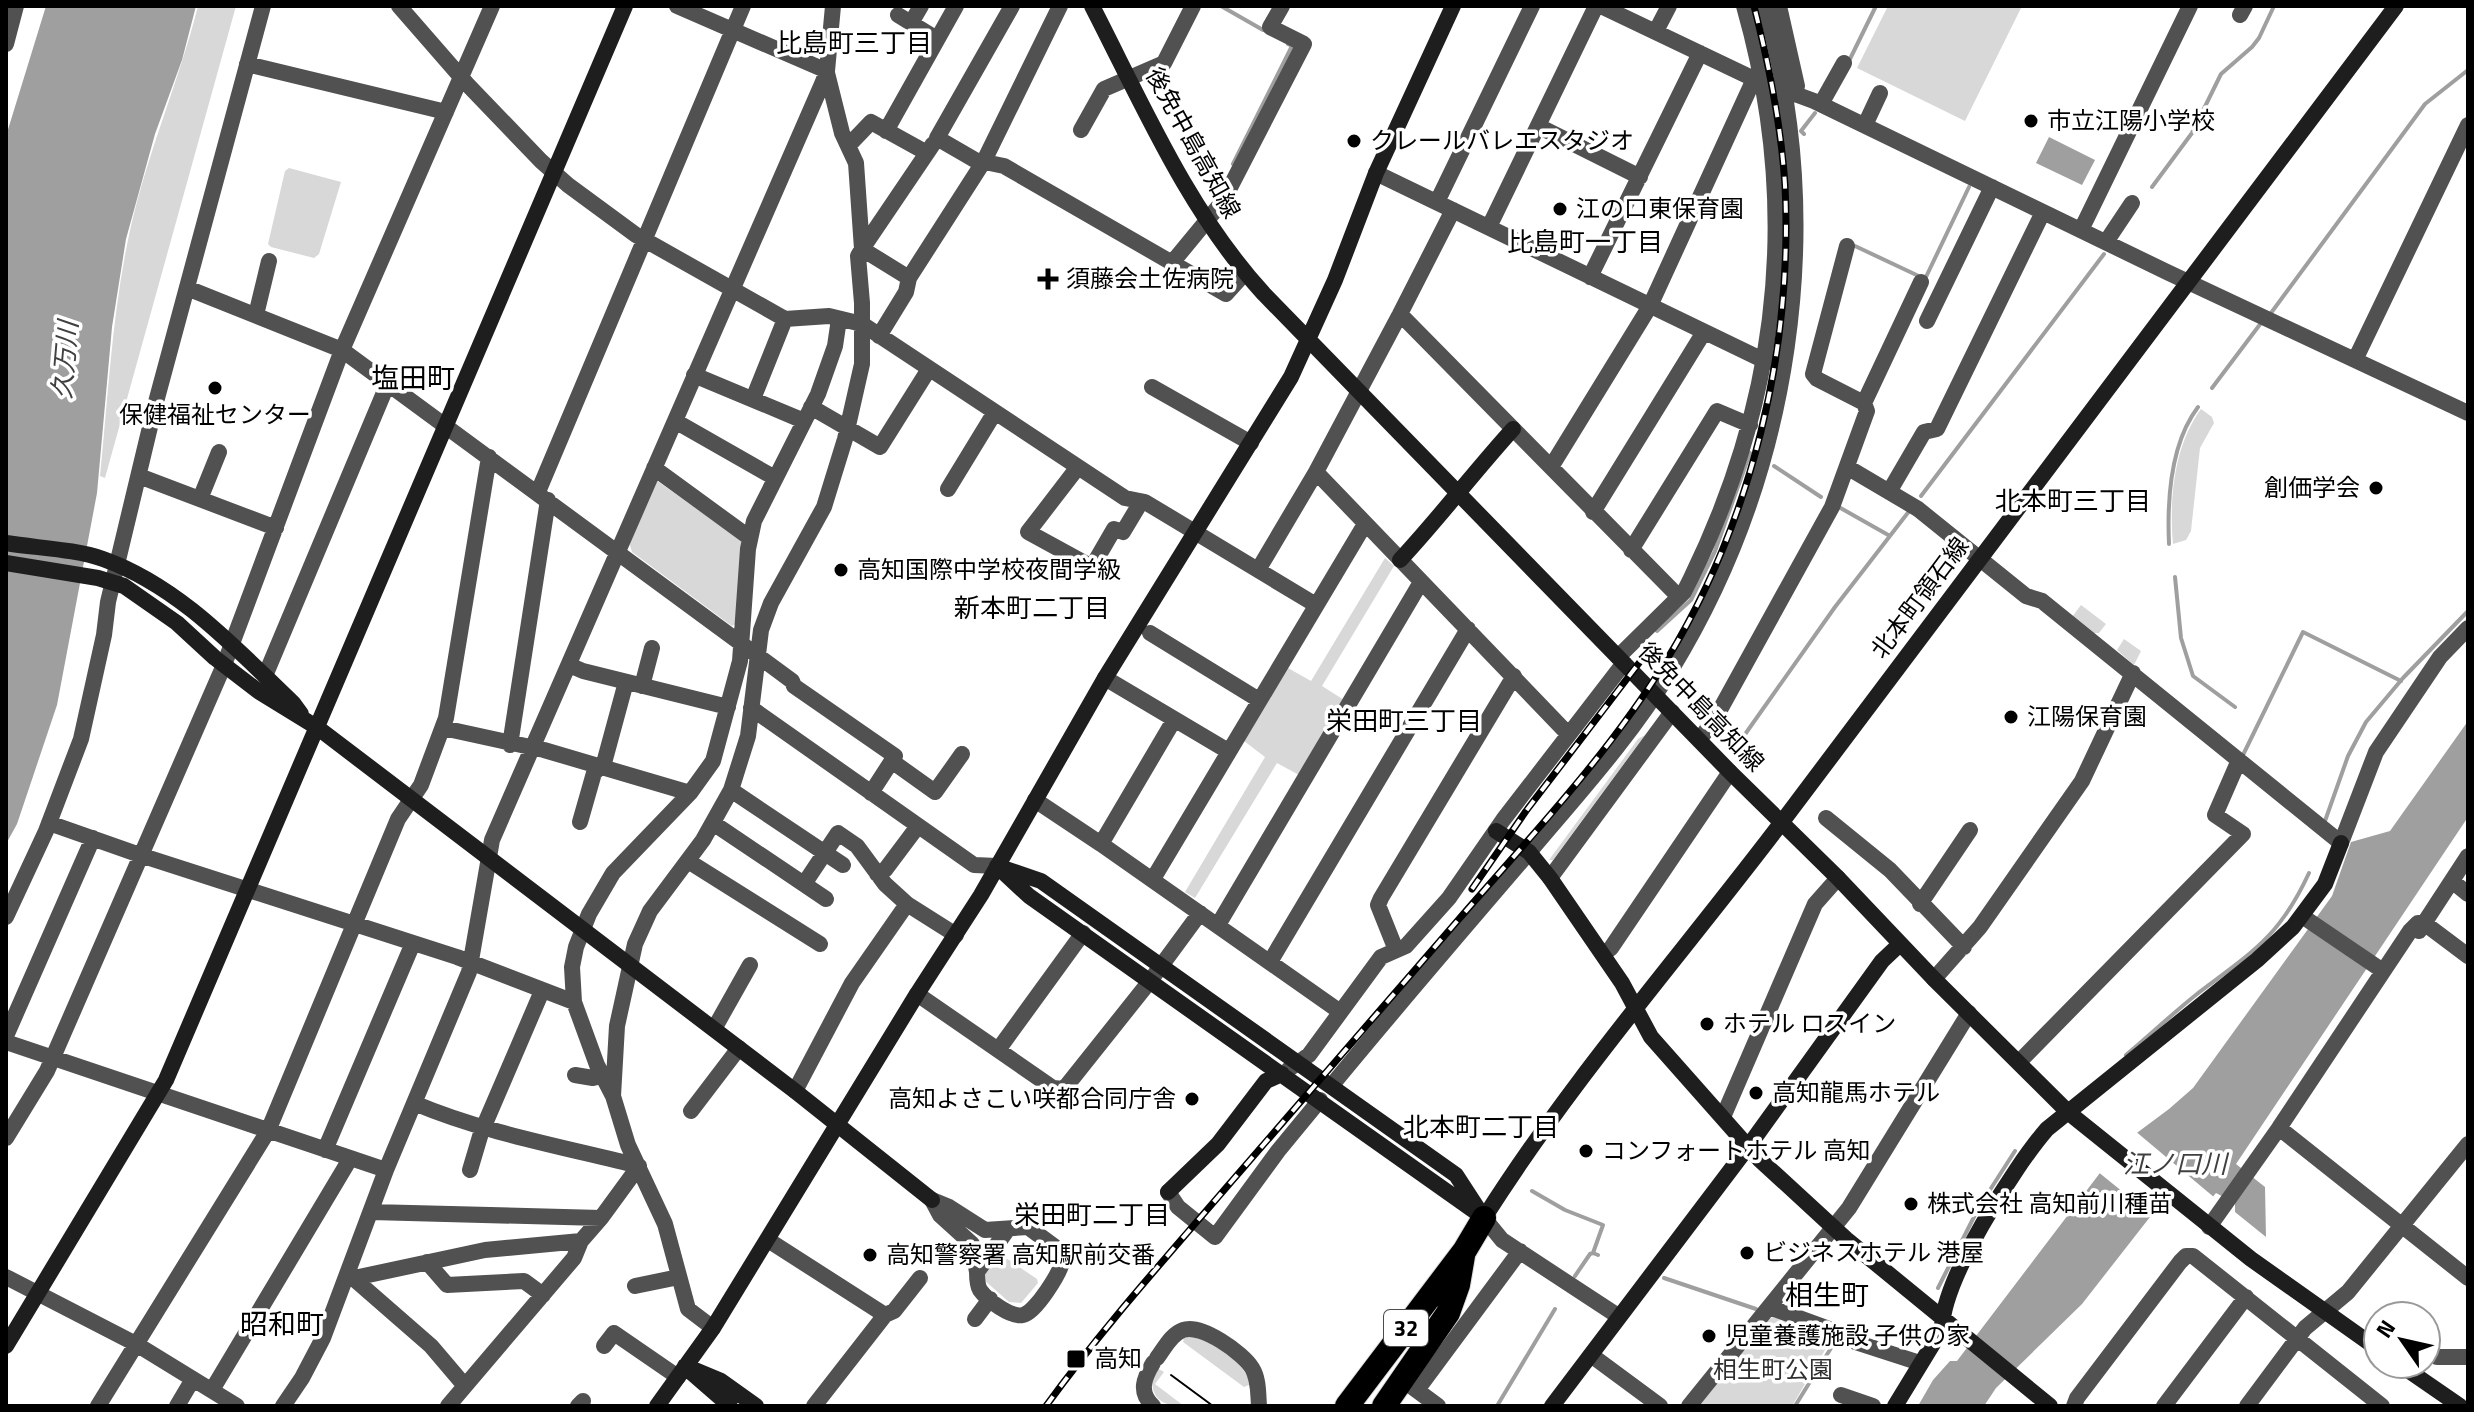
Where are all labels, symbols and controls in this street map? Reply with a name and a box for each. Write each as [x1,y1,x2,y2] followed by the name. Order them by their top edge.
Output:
[776,23,932,62] district label: 比島町三丁目
[1137,60,1250,225] street label: 後免中島高知線
[2047,102,2215,138] place label: 市立江陽小学校
[2022,112,2040,130] marker: 市立江陽小学校
[1370,122,1634,158] place label: クレールバレエスタジオ
[1345,132,1363,150] marker: クレールバレエスタジオ
[1576,190,1744,226] place label: 江の口東保育園
[1551,200,1569,218] marker: 江の口東保育園
[1507,222,1663,261] district label: 比島町一丁目
[1066,260,1234,296] place label: 須藤会土佐病院
[1037,268,1059,290] marker: 須藤会土佐病院
[42,316,88,401] water label: 久万川
[371,356,455,399] district label: 塩田町
[206,379,224,397] marker: 保健福祉センター
[119,396,311,432] place label: 保健福祉センター
[2264,469,2360,505] place label: 創価学会
[2367,479,2385,497] marker: 創価学会
[1995,481,2151,520] district label: 北本町三丁目
[1861,529,1977,666] street label: 北本町領石線
[857,551,1121,587] place label: 高知国際中学校夜間学級
[832,561,850,579] marker: 高知国際中学校夜間学級
[954,588,1110,627] district label: 新本町二丁目
[1630,633,1773,779] street label: 後免中島高知線
[2027,698,2147,734] place label: 江陽保育園
[1326,701,1482,740] district label: 栄田町三丁目
[2002,708,2020,726] marker: 江陽保育園
[1723,1005,1896,1041] place label: ホテル ロスイン
[1698,1015,1716,1033] marker: ホテル ロスイン
[1772,1074,1940,1110] place label: 高知龍馬ホテル
[888,1080,1176,1116] place label: 高知よさこい咲都合同庁舎
[1747,1084,1765,1102] marker: 高知龍馬ホテル
[1183,1090,1201,1108] marker: 高知よさこい咲都合同庁舎
[1403,1107,1559,1146] district label: 北本町二丁目
[1602,1132,1871,1168] place label: コンフォートホテル 高知
[1577,1142,1595,1160] marker: コンフォートホテル 高知
[2123,1144,2230,1183] water label: 江ノ口川
[1927,1185,2172,1221] place label: 株式会社 高知前川種苗
[1014,1195,1170,1234] district label: 栄田町二丁目
[1902,1195,1920,1213] marker: 株式会社 高知前川種苗
[1763,1234,1984,1270] place label: ビジネスホテル 港屋
[886,1236,1155,1272] place label: 高知警察署 高知駅前交番
[1738,1244,1756,1262] marker: ビジネスホテル 港屋
[861,1246,879,1264] marker: 高知警察署 高知駅前交番
[1785,1273,1869,1316] district label: 相生町
[2362,1300,2442,1380] north arrow
[240,1302,324,1345] district label: 昭和町
[1384,1310,1428,1346] road number: 32
[2367,1313,2404,1345] text: N
[1725,1317,1970,1353] place label: 児童養護施設 子供の家
[1700,1327,1718,1345] marker: 児童養護施設 子供の家
[1094,1340,1142,1376] place label: 高知
[1065,1348,1087,1370] marker: 高知
[1713,1351,1833,1387] park label: 相生町公園

